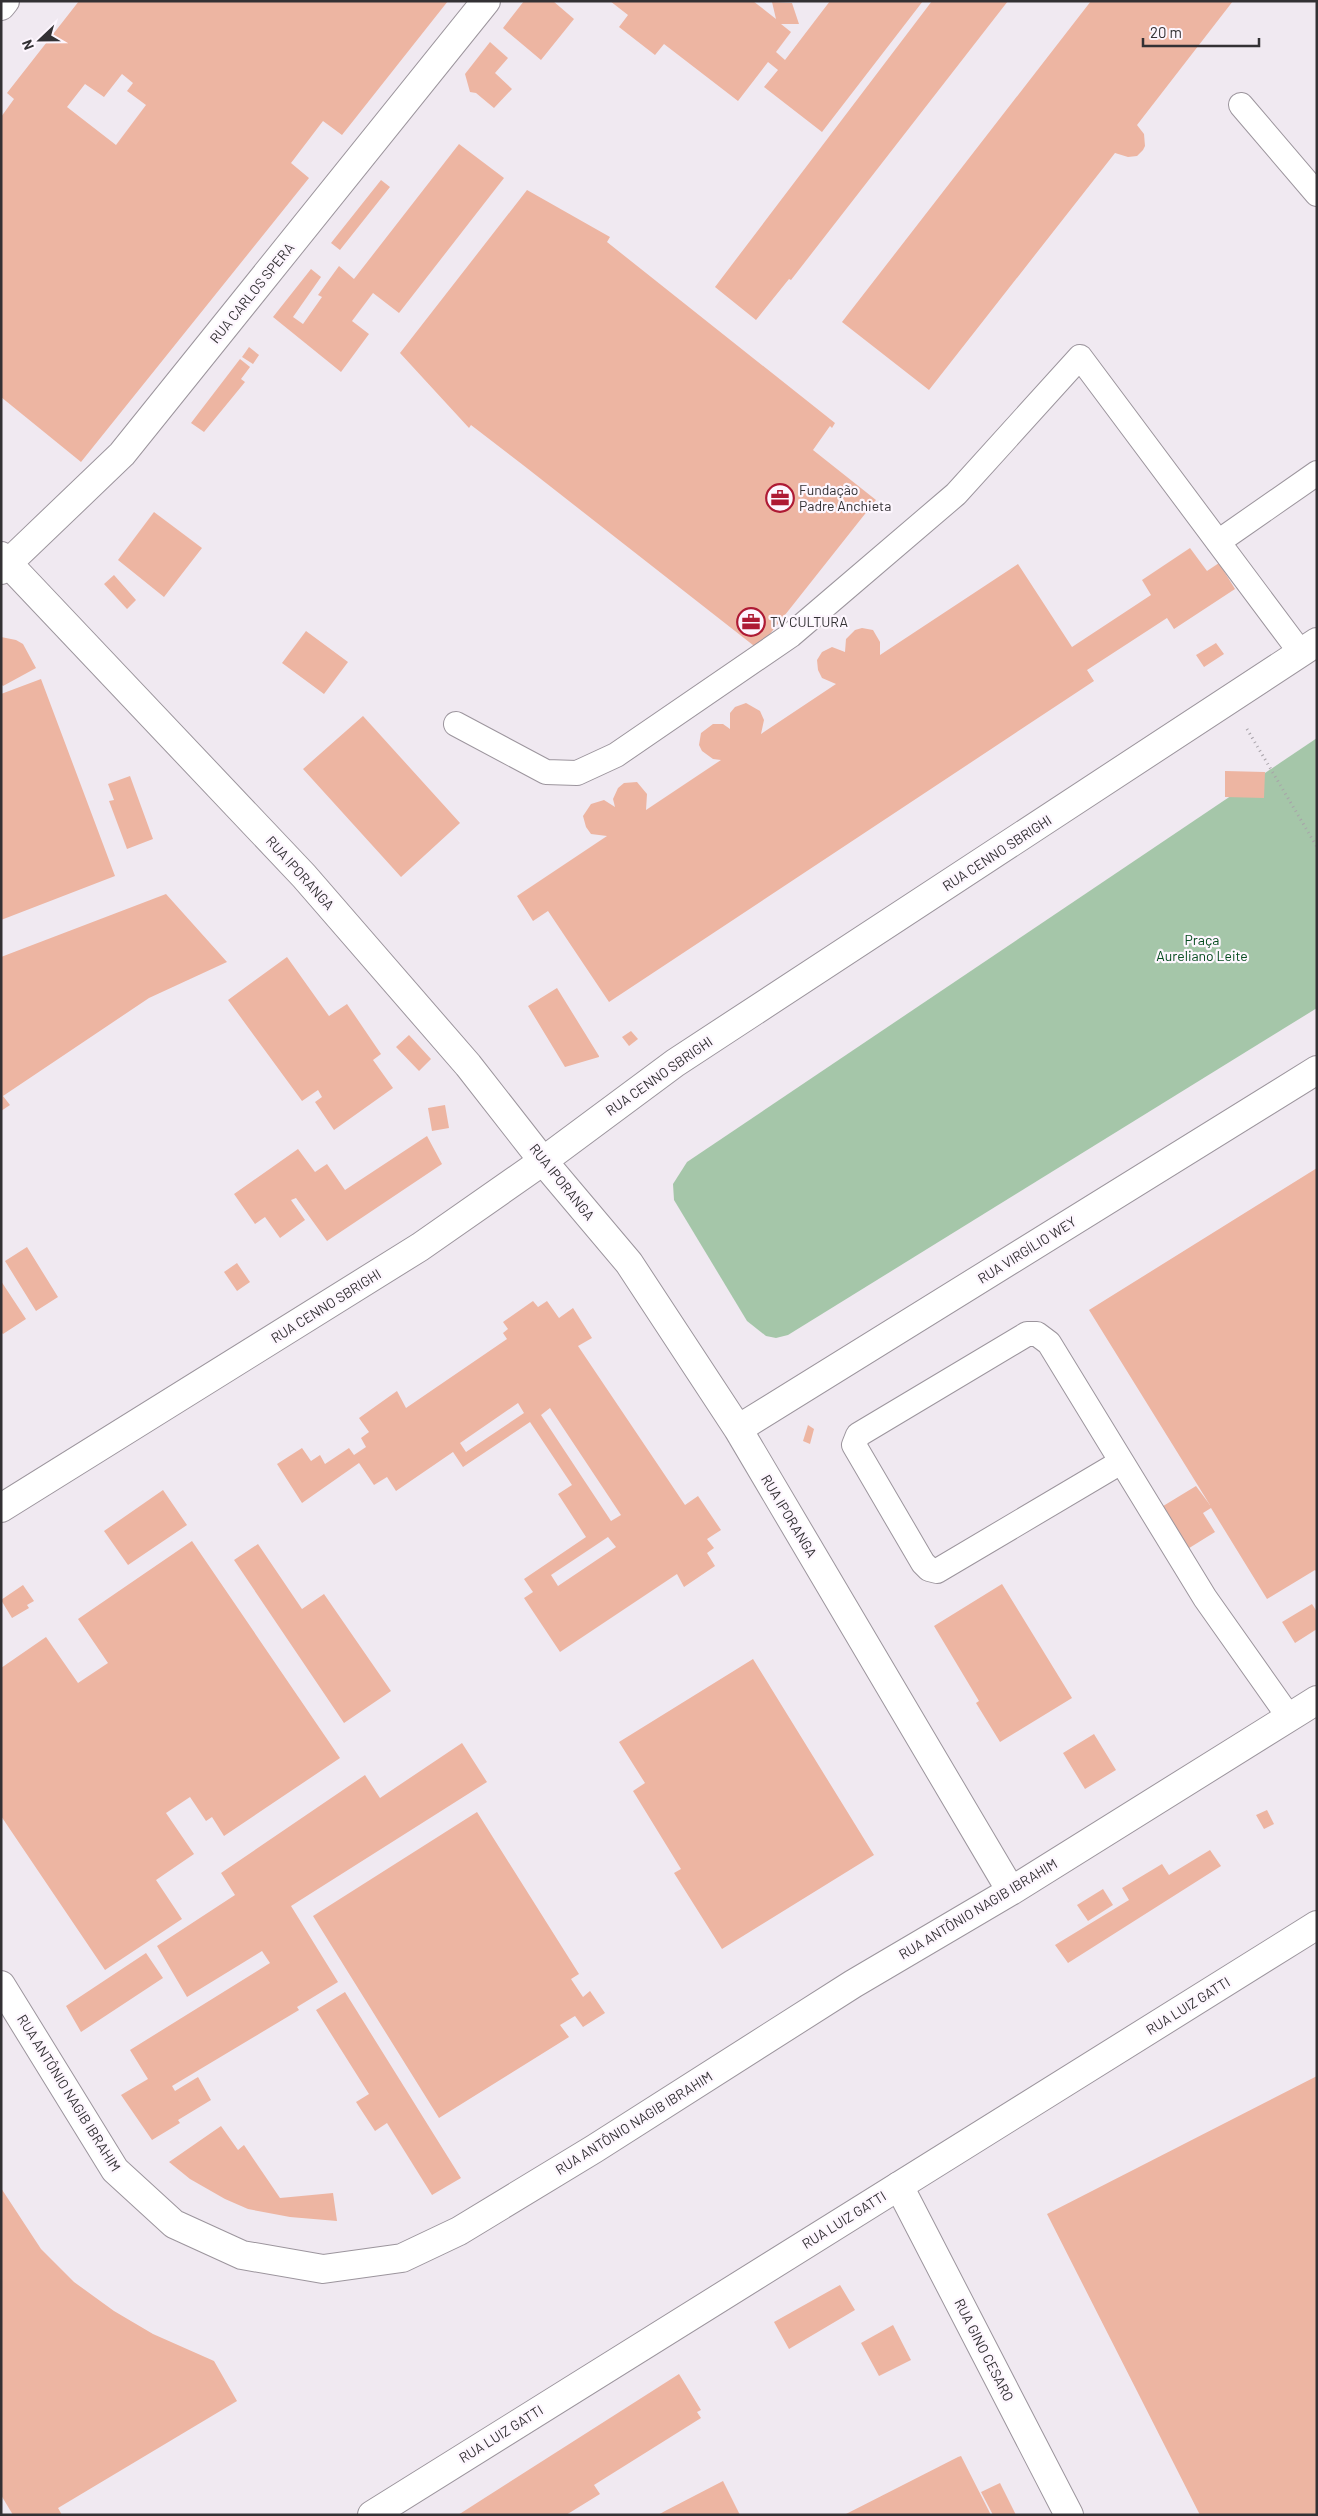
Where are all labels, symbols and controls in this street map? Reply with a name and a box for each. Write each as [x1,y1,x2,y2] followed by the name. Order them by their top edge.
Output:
[15,15,65,65] north arrow
[1143,15,1259,47] scale bar
[1150,23,1182,41] text: 20 m
[18,38,37,53] text: N
[206,239,298,346] street label: RUA CARLOS SPERA
[799,481,891,514] place label: Fundação Padre Anchieta
[765,483,795,513] office icon: Fundação Padre Anchieta
[736,607,766,637] office icon: TV CULTURA
[770,613,848,630] place label: TV CULTURA
[939,811,1054,894] street label: RUA CENNO SBRIGHI
[263,832,338,913] street label: RUA IPORANGA
[1156,931,1248,964] park label: Praça Aureliano Leite
[602,1032,715,1119] street label: RUA CENNO SBRIGHI
[526,1140,599,1224] street label: RUA IPORANGA
[974,1212,1079,1287] street label: RUA VIRGÍLIO WEY
[268,1265,384,1346] street label: RUA CENNO SBRIGHI
[758,1471,821,1561] street label: RUA IPORANGA
[895,1854,1060,1963] street label: RUA ANTÔNIO NAGIB IBRAHIM
[1143,1973,1233,2038] street label: RUA LUIZ GATTI
[14,2011,125,2174] street label: RUA ANTÔNIO NAGIB IBRAHIM
[552,2067,715,2178] street label: RUA ANTÔNIO NAGIB IBRAHIM
[799,2187,889,2252] street label: RUA LUIZ GATTI
[951,2296,1018,2404] street label: RUA GINO CESARO
[456,2401,546,2466] street label: RUA LUIZ GATTI

